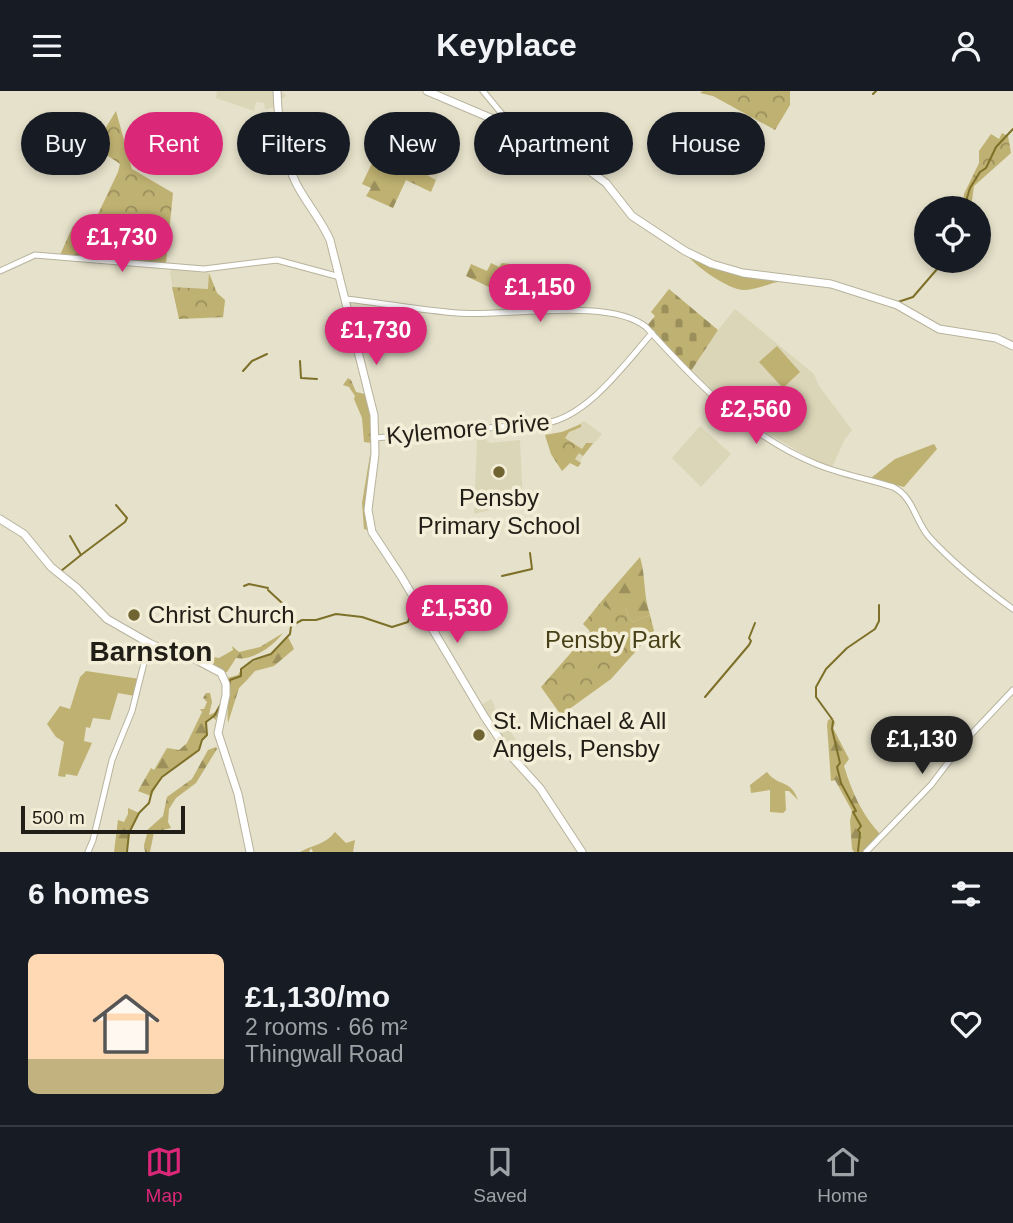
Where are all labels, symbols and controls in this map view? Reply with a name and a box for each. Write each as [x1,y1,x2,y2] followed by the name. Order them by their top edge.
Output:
[28,27,66,65] icon: menu
[436,27,577,63] text: Keyplace
[947,27,985,65] icon: person
[21,112,110,175] chip: Buy
[124,112,223,175] chip: Rent
[237,112,350,175] chip: Filters
[364,112,460,175] chip: New
[474,112,633,175] chip: Apartment
[647,112,765,175] chip: House
[914,196,991,273] map controls
[914,196,991,273] button: locate
[65,215,179,274] pin: £1,730
[87,224,157,250] text: £1,730
[483,265,597,324] pin: £1,150
[505,274,575,300] text: £1,150
[319,307,433,367] pin: £1,730
[341,317,411,343] text: £1,730
[699,387,813,446] pin: £2,560
[721,396,791,422] text: £2,560
[385,408,551,449] street label: Kylemore Drive
[491,464,507,480] marker: Pensby Primary School
[418,484,580,539] place label: Pensby Primary School
[400,585,514,645] pin: £1,530
[422,595,492,621] text: £1,530
[148,601,295,628] place label: Christ Church
[126,607,142,623] marker: Christ Church
[545,626,682,653] park label: Pensby Park
[90,636,212,667] district label: Barnston
[493,707,666,762] place label: St. Michael & All Angels, Pensby
[865,717,979,776] pin: £1,130
[887,726,957,752] text: £1,130
[471,727,487,743] marker: St. Michael & All Angels, Pensby
[21,803,186,835] scale bar
[32,807,85,828] text: 500 m
[947,875,985,913] icon: filters
[28,877,150,910] text: 6 homes
[245,980,390,1013] text: £1,130/mo
[84,982,168,1066] icon: home
[947,1005,985,1043] icon: heart
[245,1014,407,1040] text: 2 rooms · 66 m²
[245,1041,404,1067] text: Thingwall Road
[145,1143,183,1207] tab: Map
[473,1143,527,1207] tab: Saved
[817,1143,868,1207] tab: Home

